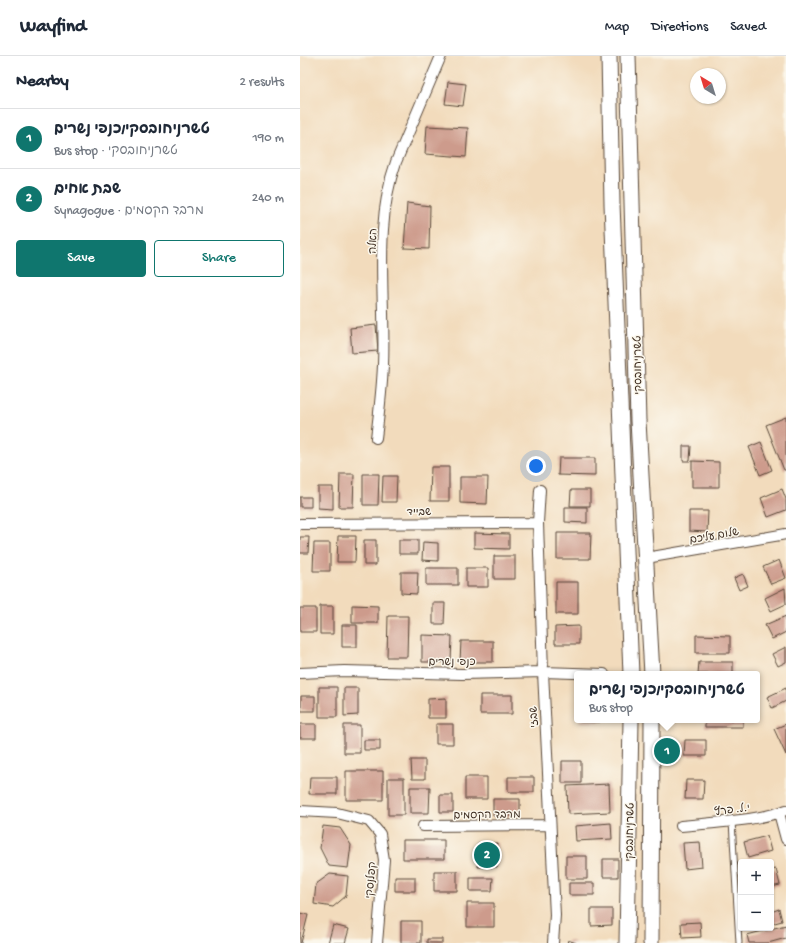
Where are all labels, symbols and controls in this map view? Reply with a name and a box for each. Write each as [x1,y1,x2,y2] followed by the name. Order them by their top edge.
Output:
[20,16,86,39] text: Wayfind
[605,19,629,36] text: Map
[651,19,708,36] text: Directions
[730,19,766,36] text: Saved
[690,68,726,104] north arrow
[16,72,69,92] text: Nearby
[239,75,284,90] text: 2 results
[54,121,210,139] text: טשרניחובסקי/כנפי נשרים
[26,131,32,146] text: 1
[253,131,284,146] text: 190 m
[54,144,178,159] text: Bus stop · טשרניחובסקי
[54,181,121,199] text: שבת אחים
[26,191,32,206] text: 2
[252,191,284,206] text: 240 m
[54,204,204,219] text: Synagogue · מרבד הקסמים
[366,228,380,254] street label: האלה
[16,240,146,277] button: Save
[154,240,284,277] button: Share
[631,335,646,395] street label: טשרניחובסקי
[526,456,546,476] your location
[407,507,432,519] street label: שב''ד
[688,525,740,547] street label: שלום עליכם
[429,657,475,669] street label: כנפי נשרים
[574,671,760,723] popup
[589,682,745,700] text: טשרניחובסקי/כנפי נשרים
[589,701,633,716] text: Bus stop
[528,705,542,728] street label: שבזי
[654,736,680,766] pin: 1
[714,801,751,819] street label: י.ל. פרץ
[623,802,638,862] street label: טשרניחובסקי
[453,809,521,823] street label: מרבד הקסמים
[474,840,500,870] pin: 2
[738,859,774,931] map controls
[738,859,774,895] button: +
[362,861,380,899] street label: קפלנסקי
[738,895,774,931] button: −

